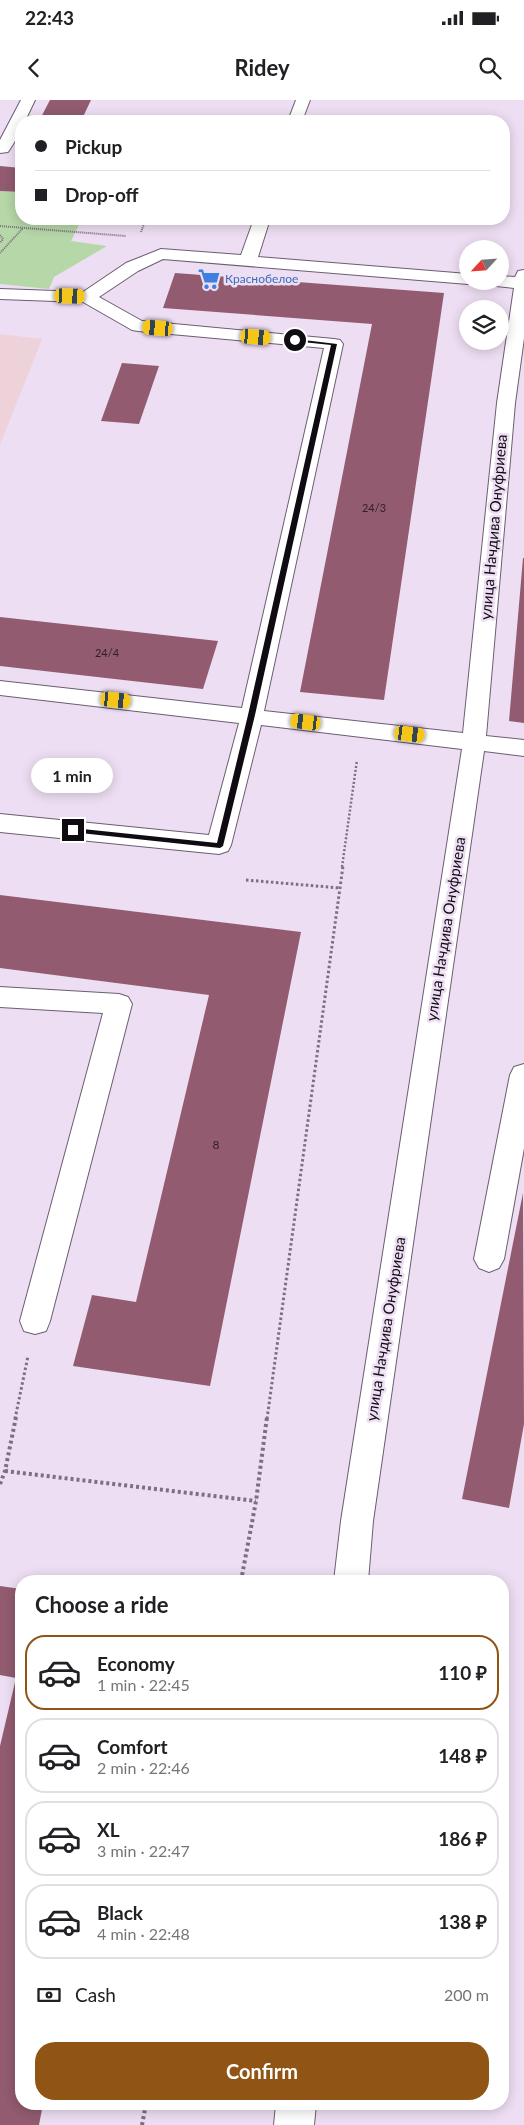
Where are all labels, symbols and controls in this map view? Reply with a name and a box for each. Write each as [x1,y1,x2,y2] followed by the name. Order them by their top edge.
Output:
[25,6,74,29] text: 22:43
[20,54,48,82] icon: back
[234,54,290,81] text: Ridey
[476,54,504,82] icon: search
[65,135,122,158] text: Pickup
[65,183,139,206] text: Drop-off
[459,240,509,290] north arrow
[459,240,509,350] map controls
[196,266,222,292] supermarket icon: Краснобелое
[225,271,298,286] place label: Краснобелое
[54,288,85,304] car
[459,300,509,350] button: layers
[142,319,173,337] car
[240,328,271,346] car
[284,329,306,351] route start
[476,433,510,620] street label: улица Начдива Онуфриева
[362,501,386,514] house number: 24/3
[95,646,120,659] house number: 24/4
[100,691,131,709] car
[290,713,321,731] car
[394,725,425,743] car
[32,758,114,792] callout: 1 min
[52,766,92,785] text: 1 min
[62,819,84,841] route end
[422,836,468,1022] street label: улица Начдива Онуфриева
[213,1137,220,1152] house number: 8
[362,1236,408,1422] street label: улица Начдива Онуфриева
[35,1591,169,1618] text: Choose a ride
[37,1650,82,1695] icon: car
[97,1652,175,1675] text: Economy
[438,1661,487,1684] text: 110 ₽
[97,1675,190,1694] text: 1 min · 22:45
[37,1733,82,1778] icon: car
[97,1735,168,1758] text: Comfort
[438,1744,487,1767] text: 148 ₽
[97,1758,190,1777] text: 2 min · 22:46
[37,1816,82,1861] icon: car
[97,1818,120,1841] text: XL
[438,1827,487,1850] text: 186 ₽
[97,1841,190,1860] text: 3 min · 22:47
[37,1899,82,1944] icon: car
[97,1901,143,1924] text: Black
[438,1910,487,1933] text: 138 ₽
[97,1924,190,1943] text: 4 min · 22:48
[35,1981,63,2009] icon: cash
[75,1983,116,2006] text: Cash
[444,1985,489,2004] text: 200 m
[35,2042,489,2100] button: Confirm

